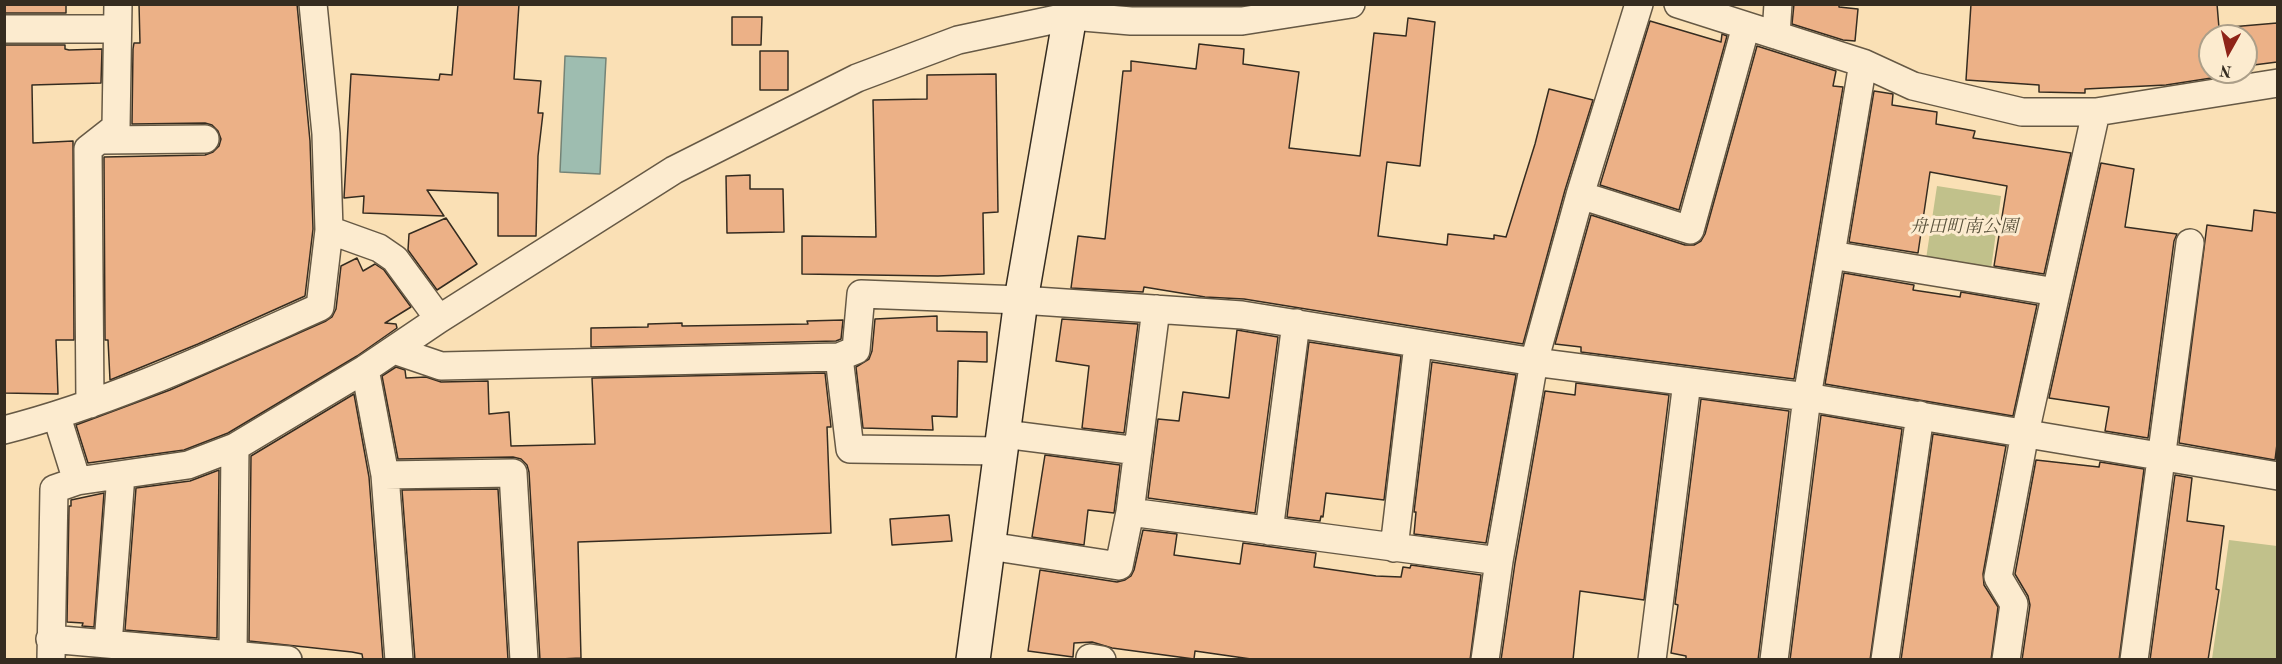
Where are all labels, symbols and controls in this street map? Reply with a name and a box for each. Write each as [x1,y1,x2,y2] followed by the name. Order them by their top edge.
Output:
[2198,24,2258,84] north arrow
[2219,61,2233,79] text: N
[1910,216,2018,238] park label: 舟田町南公園

